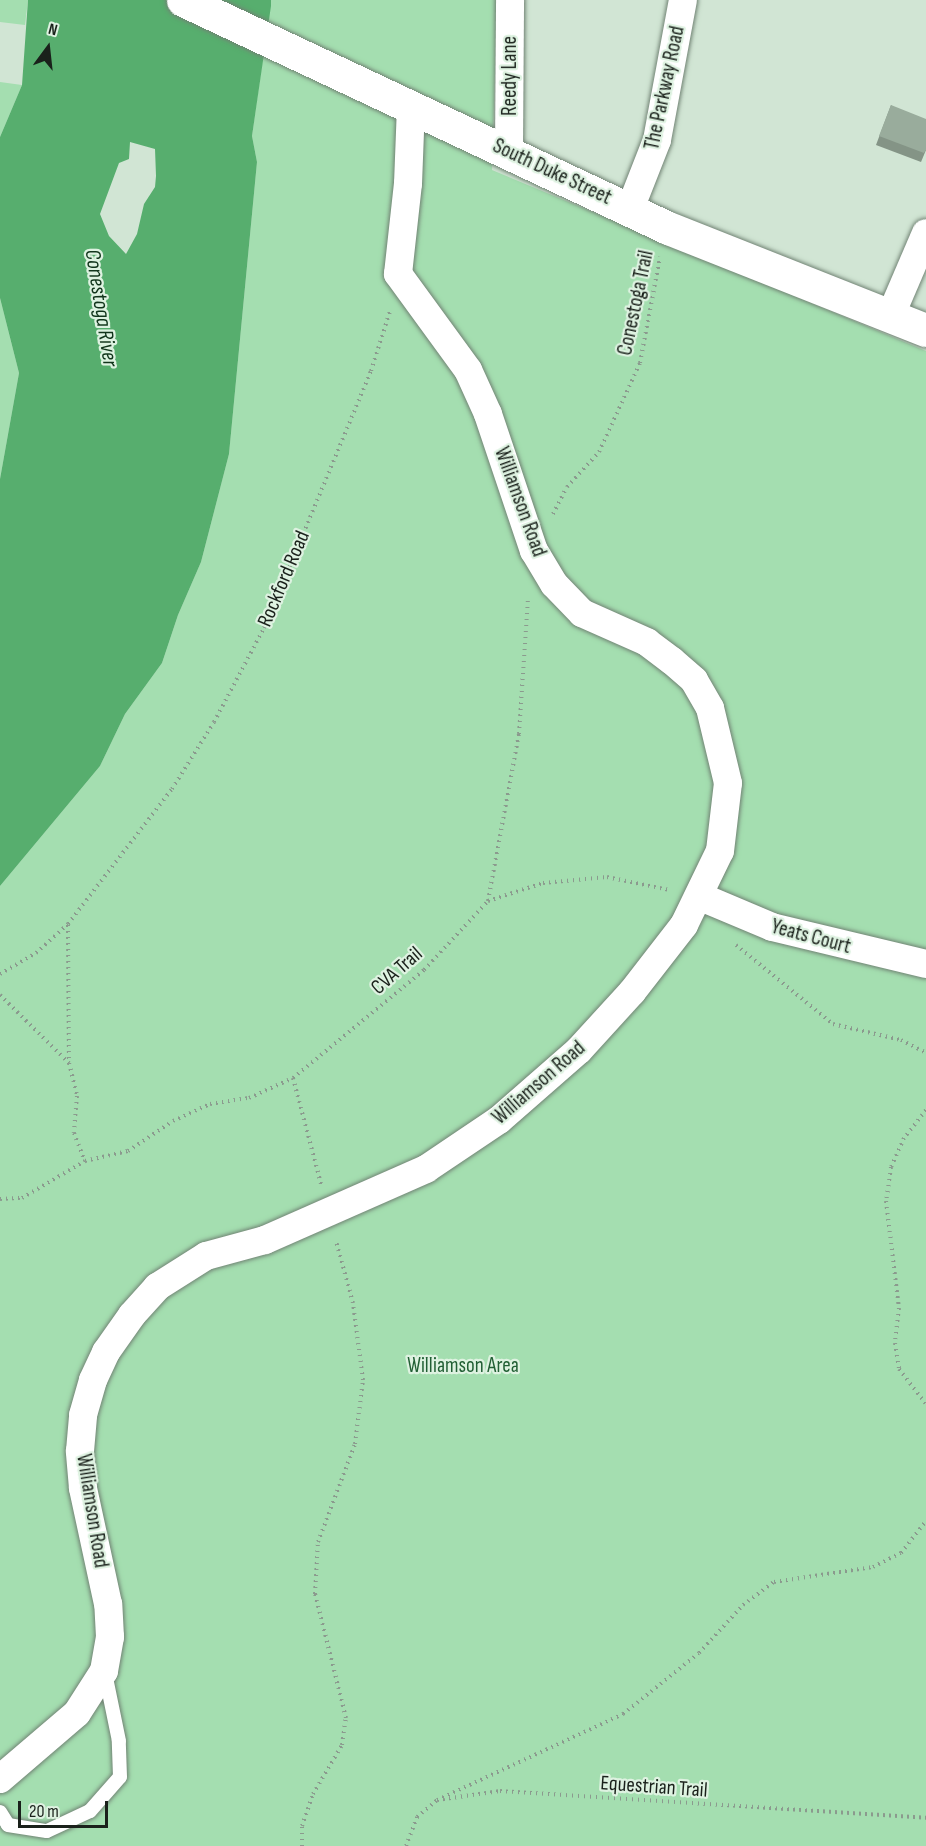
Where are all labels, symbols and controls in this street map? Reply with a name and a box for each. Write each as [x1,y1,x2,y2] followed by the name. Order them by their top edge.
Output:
[18,18,78,78] north arrow
[46,20,59,40] text: N
[640,24,690,152] street label: The Parkway Road
[497,36,523,116] street label: Reedy Lane
[489,134,615,210] street label: South Duke Street
[79,248,123,368] water label: Conestoga River
[613,248,659,358] street label: Conestoga Trail
[489,444,551,560] street label: Williamson Road
[253,527,315,631] street label: Rockford Road
[768,914,854,960] street label: Yeats Court
[366,942,428,1000] street label: CVA Trail
[487,1036,591,1130] street label: Williamson Road
[407,1353,519,1379] park label: Williamson Area
[71,1452,113,1570] street label: Williamson Road
[600,1771,708,1803] street label: Equestrian Trail
[21,1789,111,1827] scale bar
[29,1801,59,1822] text: 20 m

